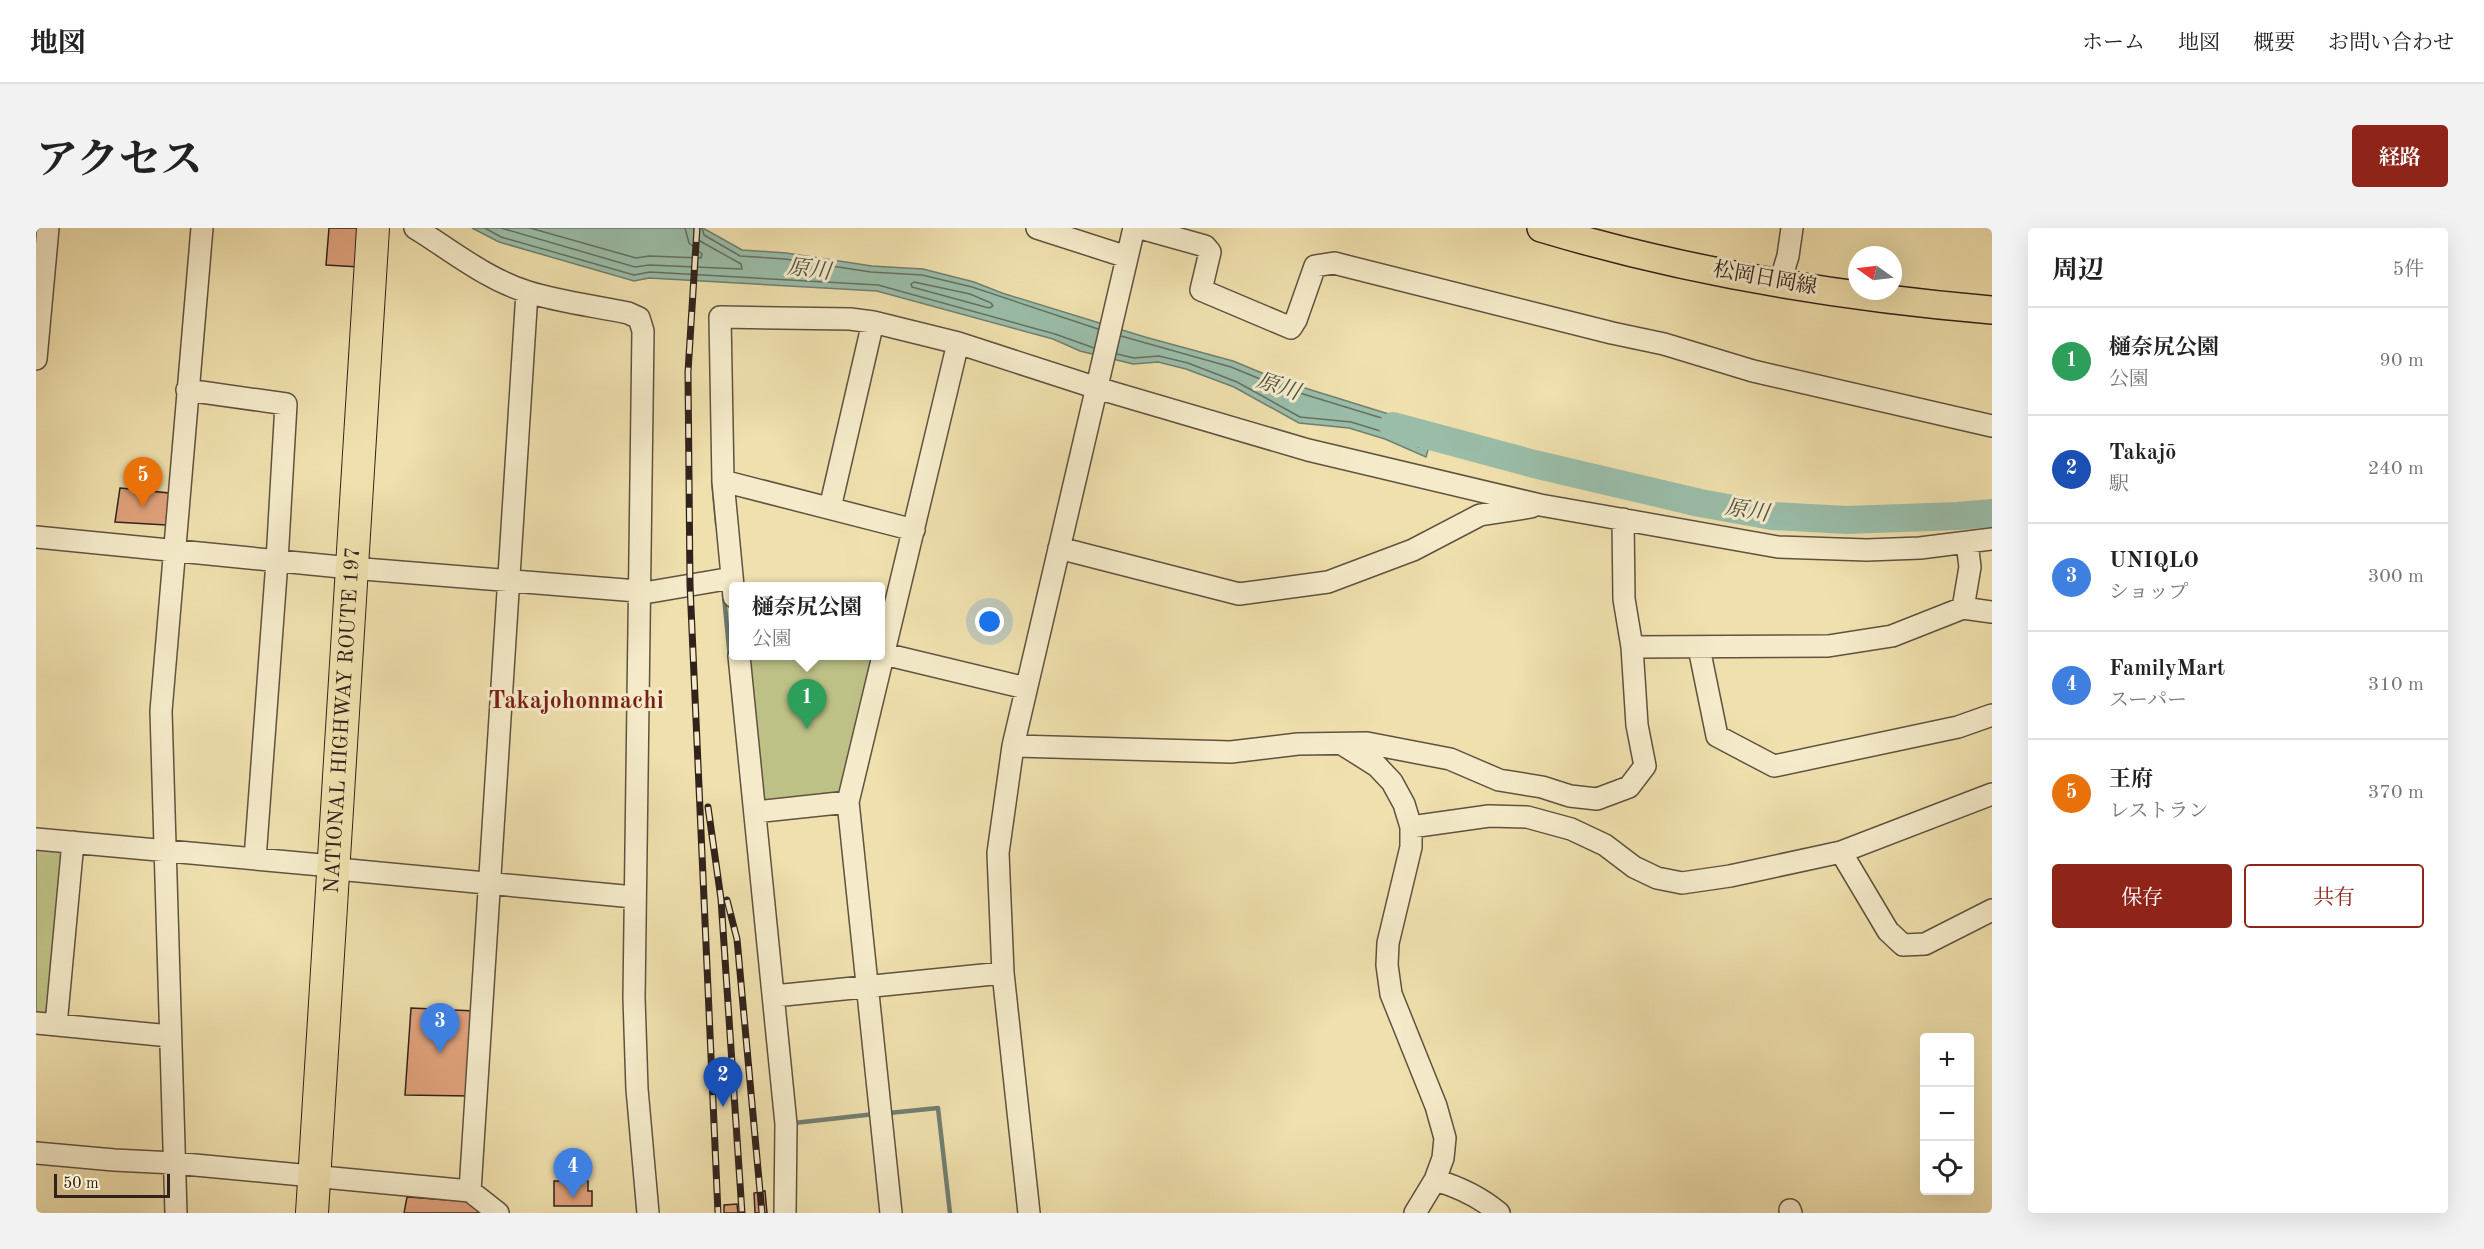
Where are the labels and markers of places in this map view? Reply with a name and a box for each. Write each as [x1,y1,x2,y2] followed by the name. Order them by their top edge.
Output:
[124,458,162,507] pin: 5
[788,680,826,729] pin: 1
[420,1004,460,1053] pin: 3
[704,1058,742,1107] pin: 2
[554,1148,592,1198] pin: 4

